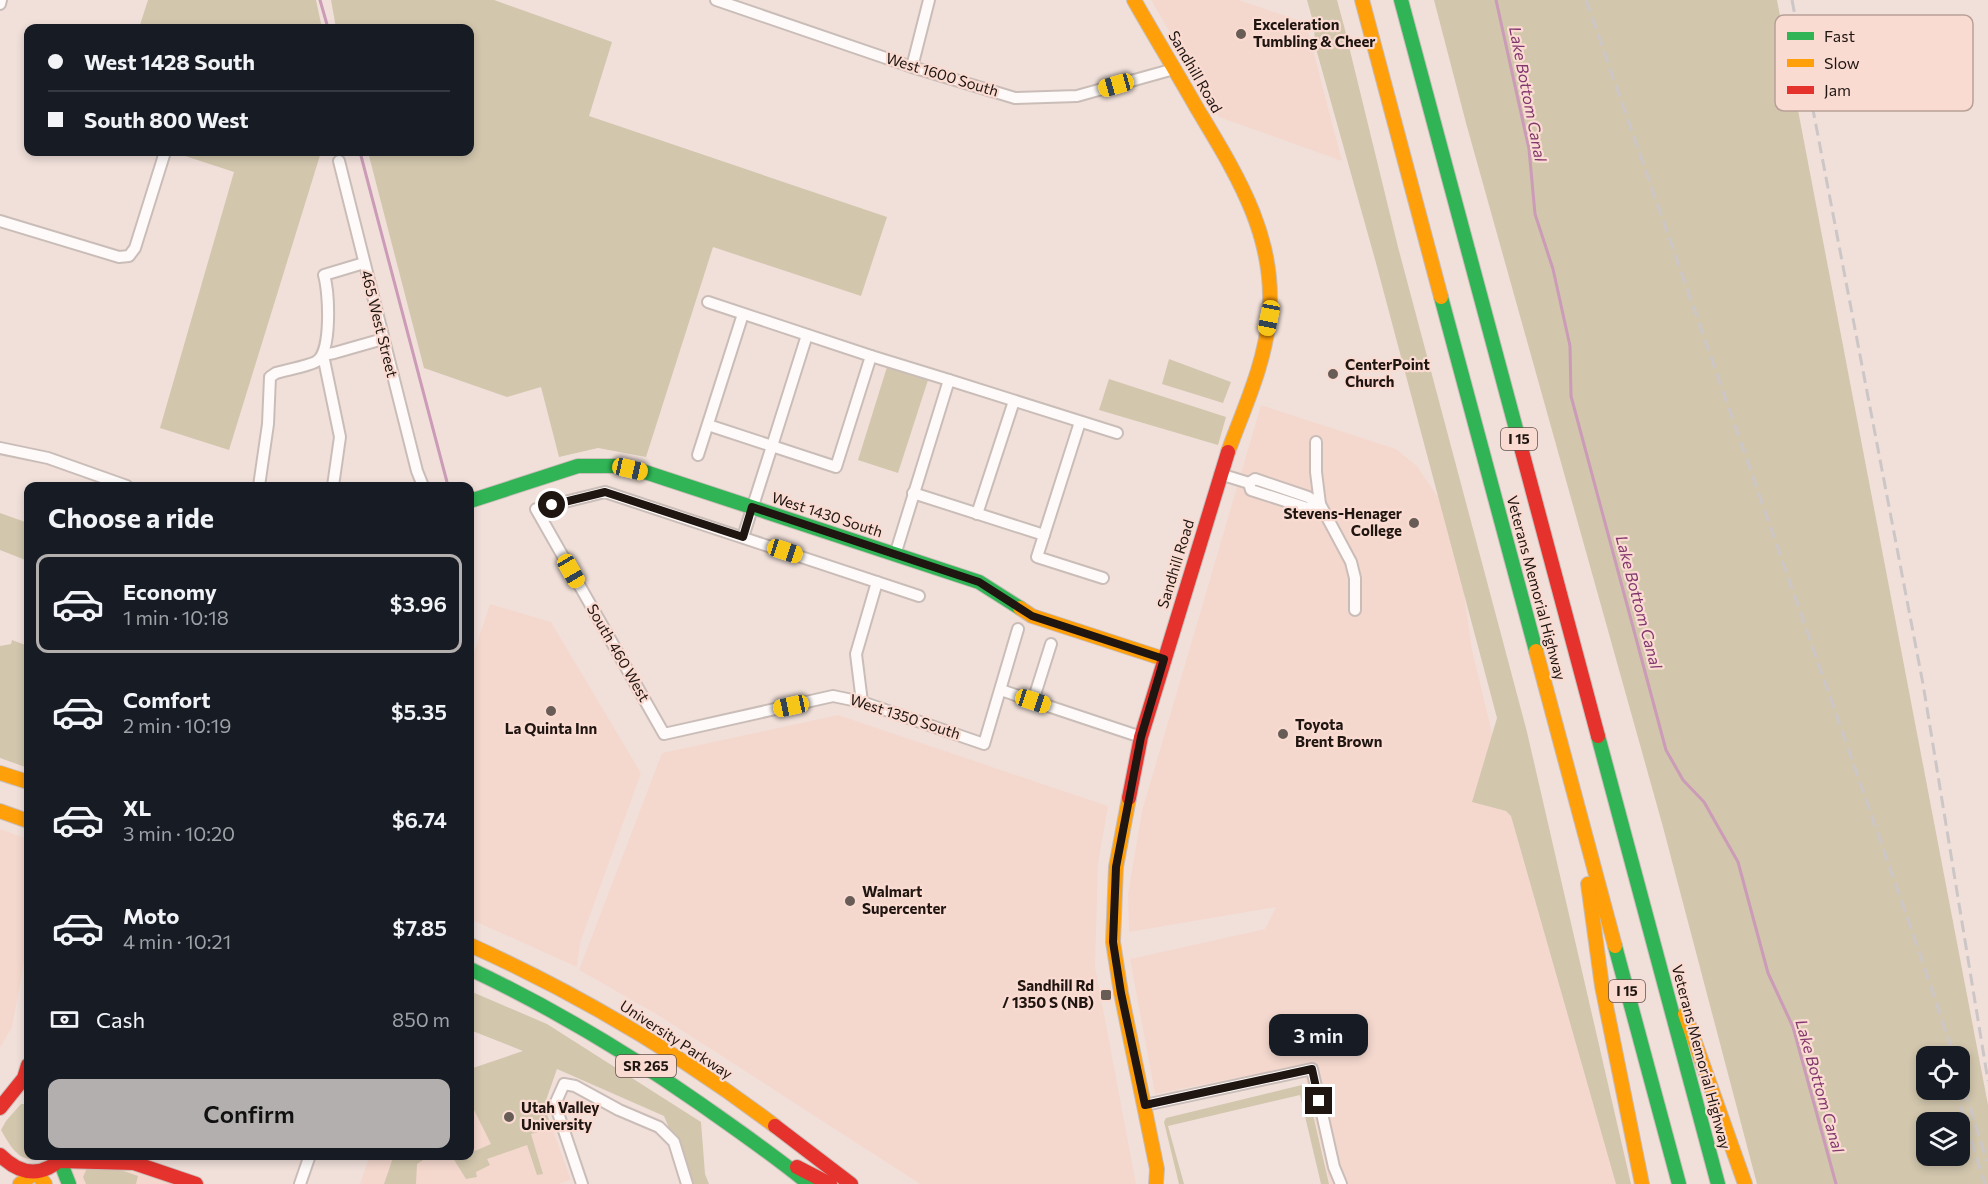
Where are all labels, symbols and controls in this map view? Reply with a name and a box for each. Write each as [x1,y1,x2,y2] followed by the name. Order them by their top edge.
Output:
[1253,15,1376,50] place label: Exceleration Tumbling & Cheer
[1775,15,1973,111] legend
[1506,25,1551,164] water label: Lake Bottom Canal
[1824,26,1855,45] text: Fast
[1165,27,1227,116] street label: Sandhill Road
[1234,27,1248,41] marker: Exceleration Tumbling & Cheer
[84,48,255,75] text: West 1428 South
[884,48,1001,100] street label: West 1600 South
[1824,53,1860,72] text: Slow
[1096,71,1136,99] car
[1824,80,1851,99] text: Jam
[84,106,249,133] text: South 800 West
[358,268,402,379] street label: 465 West Street
[1257,299,1281,337] car
[1345,355,1430,390] place label: CenterPoint Church
[1326,367,1340,381] marker: CenterPoint Church
[1501,428,1537,450] road number: I 15
[610,456,650,482] car
[770,488,885,540] street label: West 1430 South
[538,491,565,518] route start
[1504,493,1570,682] street label: Veterans Memorial Highway
[48,501,214,534] text: Choose a ride
[1284,504,1402,539] place label: Stevens-Henager College
[1407,516,1421,530] marker: Stevens-Henager College
[1153,517,1197,610] street label: Sandhill Road
[1613,533,1667,672] water label: Lake Bottom Canal
[765,537,805,565] car
[554,551,588,591] car
[51,577,105,631] icon: car
[123,578,217,605] text: Economy
[390,590,447,617] text: $3.96
[584,601,654,704] street label: South 460 West
[123,605,229,629] text: 1 min · 10:18
[51,685,105,739] icon: car
[123,686,211,713] text: Comfort
[1013,687,1053,715] car
[848,690,963,742] street label: West 1350 South
[772,693,810,719] car
[391,698,447,725] text: $5.35
[544,704,558,718] marker: La Quinta Inn
[123,713,231,737] text: 2 min · 10:19
[1295,715,1382,750] place label: Toyota Brent Brown
[505,719,597,737] place label: La Quinta Inn
[1276,727,1290,741] marker: Toyota Brent Brown
[51,793,105,847] icon: car
[123,794,151,821] text: XL
[392,806,447,833] text: $6.74
[123,821,235,845] text: 3 min · 10:20
[862,882,947,917] place label: Walmart Supercenter
[843,894,857,908] marker: Walmart Supercenter
[51,901,105,955] icon: car
[123,902,179,929] text: Moto
[393,914,447,941] text: $7.85
[123,929,231,953] text: 4 min · 10:21
[1669,962,1735,1151] street label: Veterans Memorial Highway
[1002,976,1094,1011] place label: Sandhill Rd / 1350 S (NB)
[1609,980,1645,1002] road number: I 15
[1099,988,1113,1002] marker: Sandhill Rd / 1350 S (NB)
[617,996,736,1082] street label: University Parkway
[48,1003,81,1036] icon: cash
[96,1006,145,1033] text: Cash
[392,1007,450,1031] text: 850 m
[1270,1014,1368,1056] callout: 3 min
[1792,1017,1849,1155] water label: Lake Bottom Canal
[1294,1023,1343,1047] text: 3 min
[1916,1046,1970,1166] map controls
[1916,1046,1970,1100] button: locate
[616,1055,676,1077] road number: SR 265
[48,1079,450,1148] button: Confirm
[1305,1087,1332,1114] route end
[521,1098,600,1133] place label: Utah Valley University
[502,1110,516,1124] marker: Utah Valley University
[1916,1112,1970,1166] button: layers

